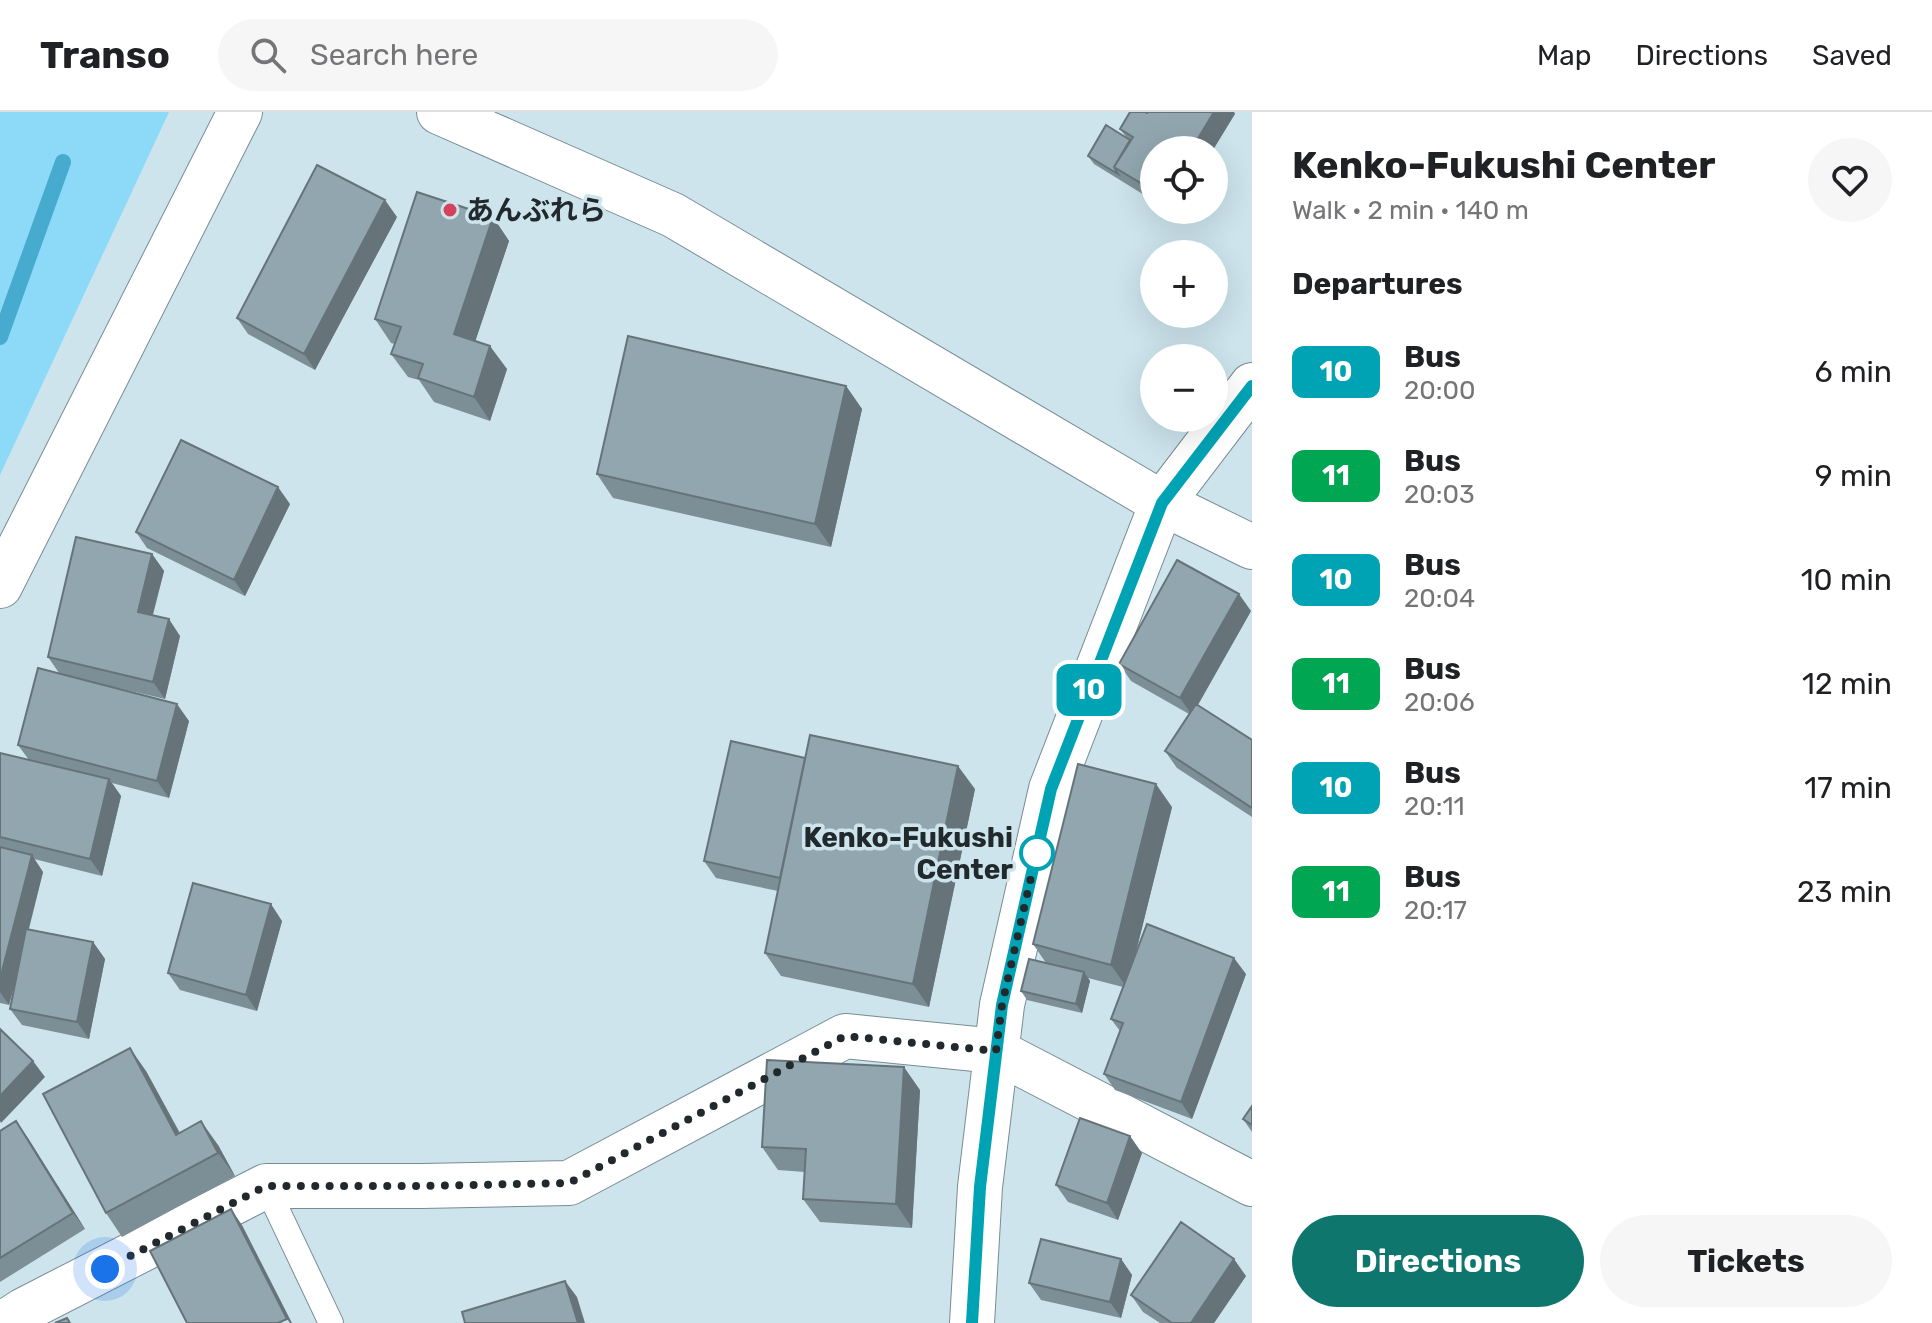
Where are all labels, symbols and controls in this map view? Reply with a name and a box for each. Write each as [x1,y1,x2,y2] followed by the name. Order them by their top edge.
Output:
[218,19,778,91] search box
[40,32,170,78] text: Transo
[246,33,290,77] icon: search
[310,37,478,73] text: Search here
[1537,39,1591,72] text: Map
[1635,39,1768,72] text: Directions
[1812,39,1892,72] text: Saved
[1140,136,1228,432] map controls
[1140,136,1228,224] button: locate
[1808,138,1892,222] button: heart
[1292,142,1716,188] text: Kenko-Fukushi Center
[466,194,606,227] place label: あんぶれら
[1292,195,1529,226] text: Walk · 2 min · 140 m
[441,201,459,219] marker: あんぶれら
[1140,240,1228,328] button: +
[1292,266,1463,302] text: Departures
[1404,339,1461,375] text: Bus
[1140,344,1228,432] button: −
[1814,354,1892,390] text: 6 min
[1320,355,1352,388] text: 10
[1404,375,1475,406] text: 20:00
[1404,443,1461,479] text: Bus
[1815,458,1892,494] text: 9 min
[1322,459,1350,492] text: 11
[1404,479,1475,510] text: 20:03
[1404,547,1461,583] text: Bus
[1801,562,1892,598] text: 10 min
[1320,563,1352,596] text: 10
[1404,583,1475,614] text: 20:04
[1404,651,1461,687] text: Bus
[1053,664,1125,716] line badge: 10
[1802,666,1892,702] text: 12 min
[1322,667,1350,700] text: 11
[1073,673,1105,706] text: 10
[1404,687,1475,718] text: 20:06
[1404,755,1461,791] text: Bus
[1804,770,1892,806] text: 17 min
[1320,771,1352,804] text: 10
[1404,791,1465,822] text: 20:11
[803,821,1013,886] place label: Kenko-Fukushi Center
[1020,836,1054,870] marker: Kenko-Fukushi Center
[1404,859,1461,895] text: Bus
[1797,874,1892,910] text: 23 min
[1322,875,1350,908] text: 11
[1404,895,1467,926] text: 20:17
[1292,1215,1584,1307] button: Directions
[1600,1215,1892,1307] button: Tickets
[85,1249,125,1289] your location

